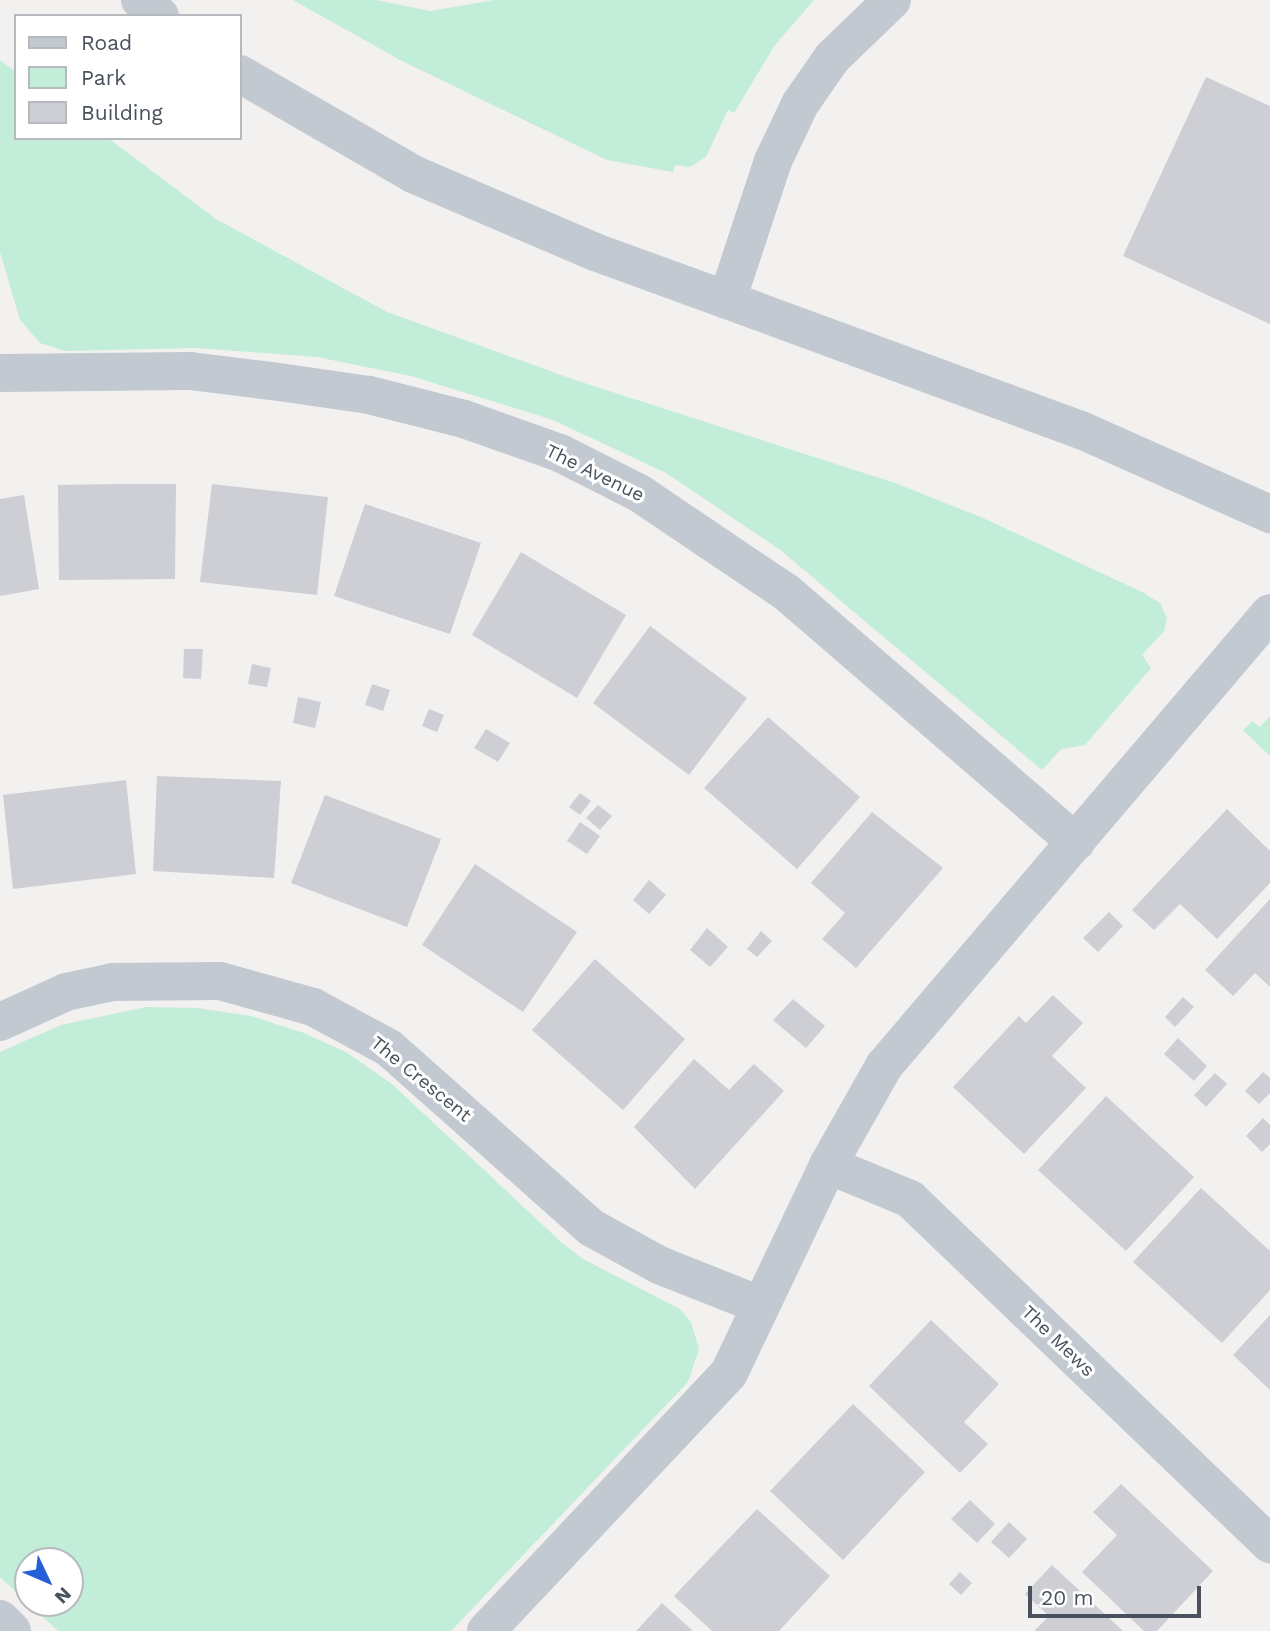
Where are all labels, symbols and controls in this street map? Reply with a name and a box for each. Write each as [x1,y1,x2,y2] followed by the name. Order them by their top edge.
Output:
[14,14,242,140] legend
[81,30,132,55] text: Road
[81,65,126,90] text: Park
[81,100,163,125] text: Building
[542,439,648,507] street label: The Avenue
[366,1031,476,1127] street label: The Crescent
[1017,1301,1099,1381] street label: The Mews
[14,1547,84,1617] north arrow
[1032,1572,1205,1616] scale bar
[50,1582,76,1609] text: N
[1041,1585,1093,1610] text: 20 m

